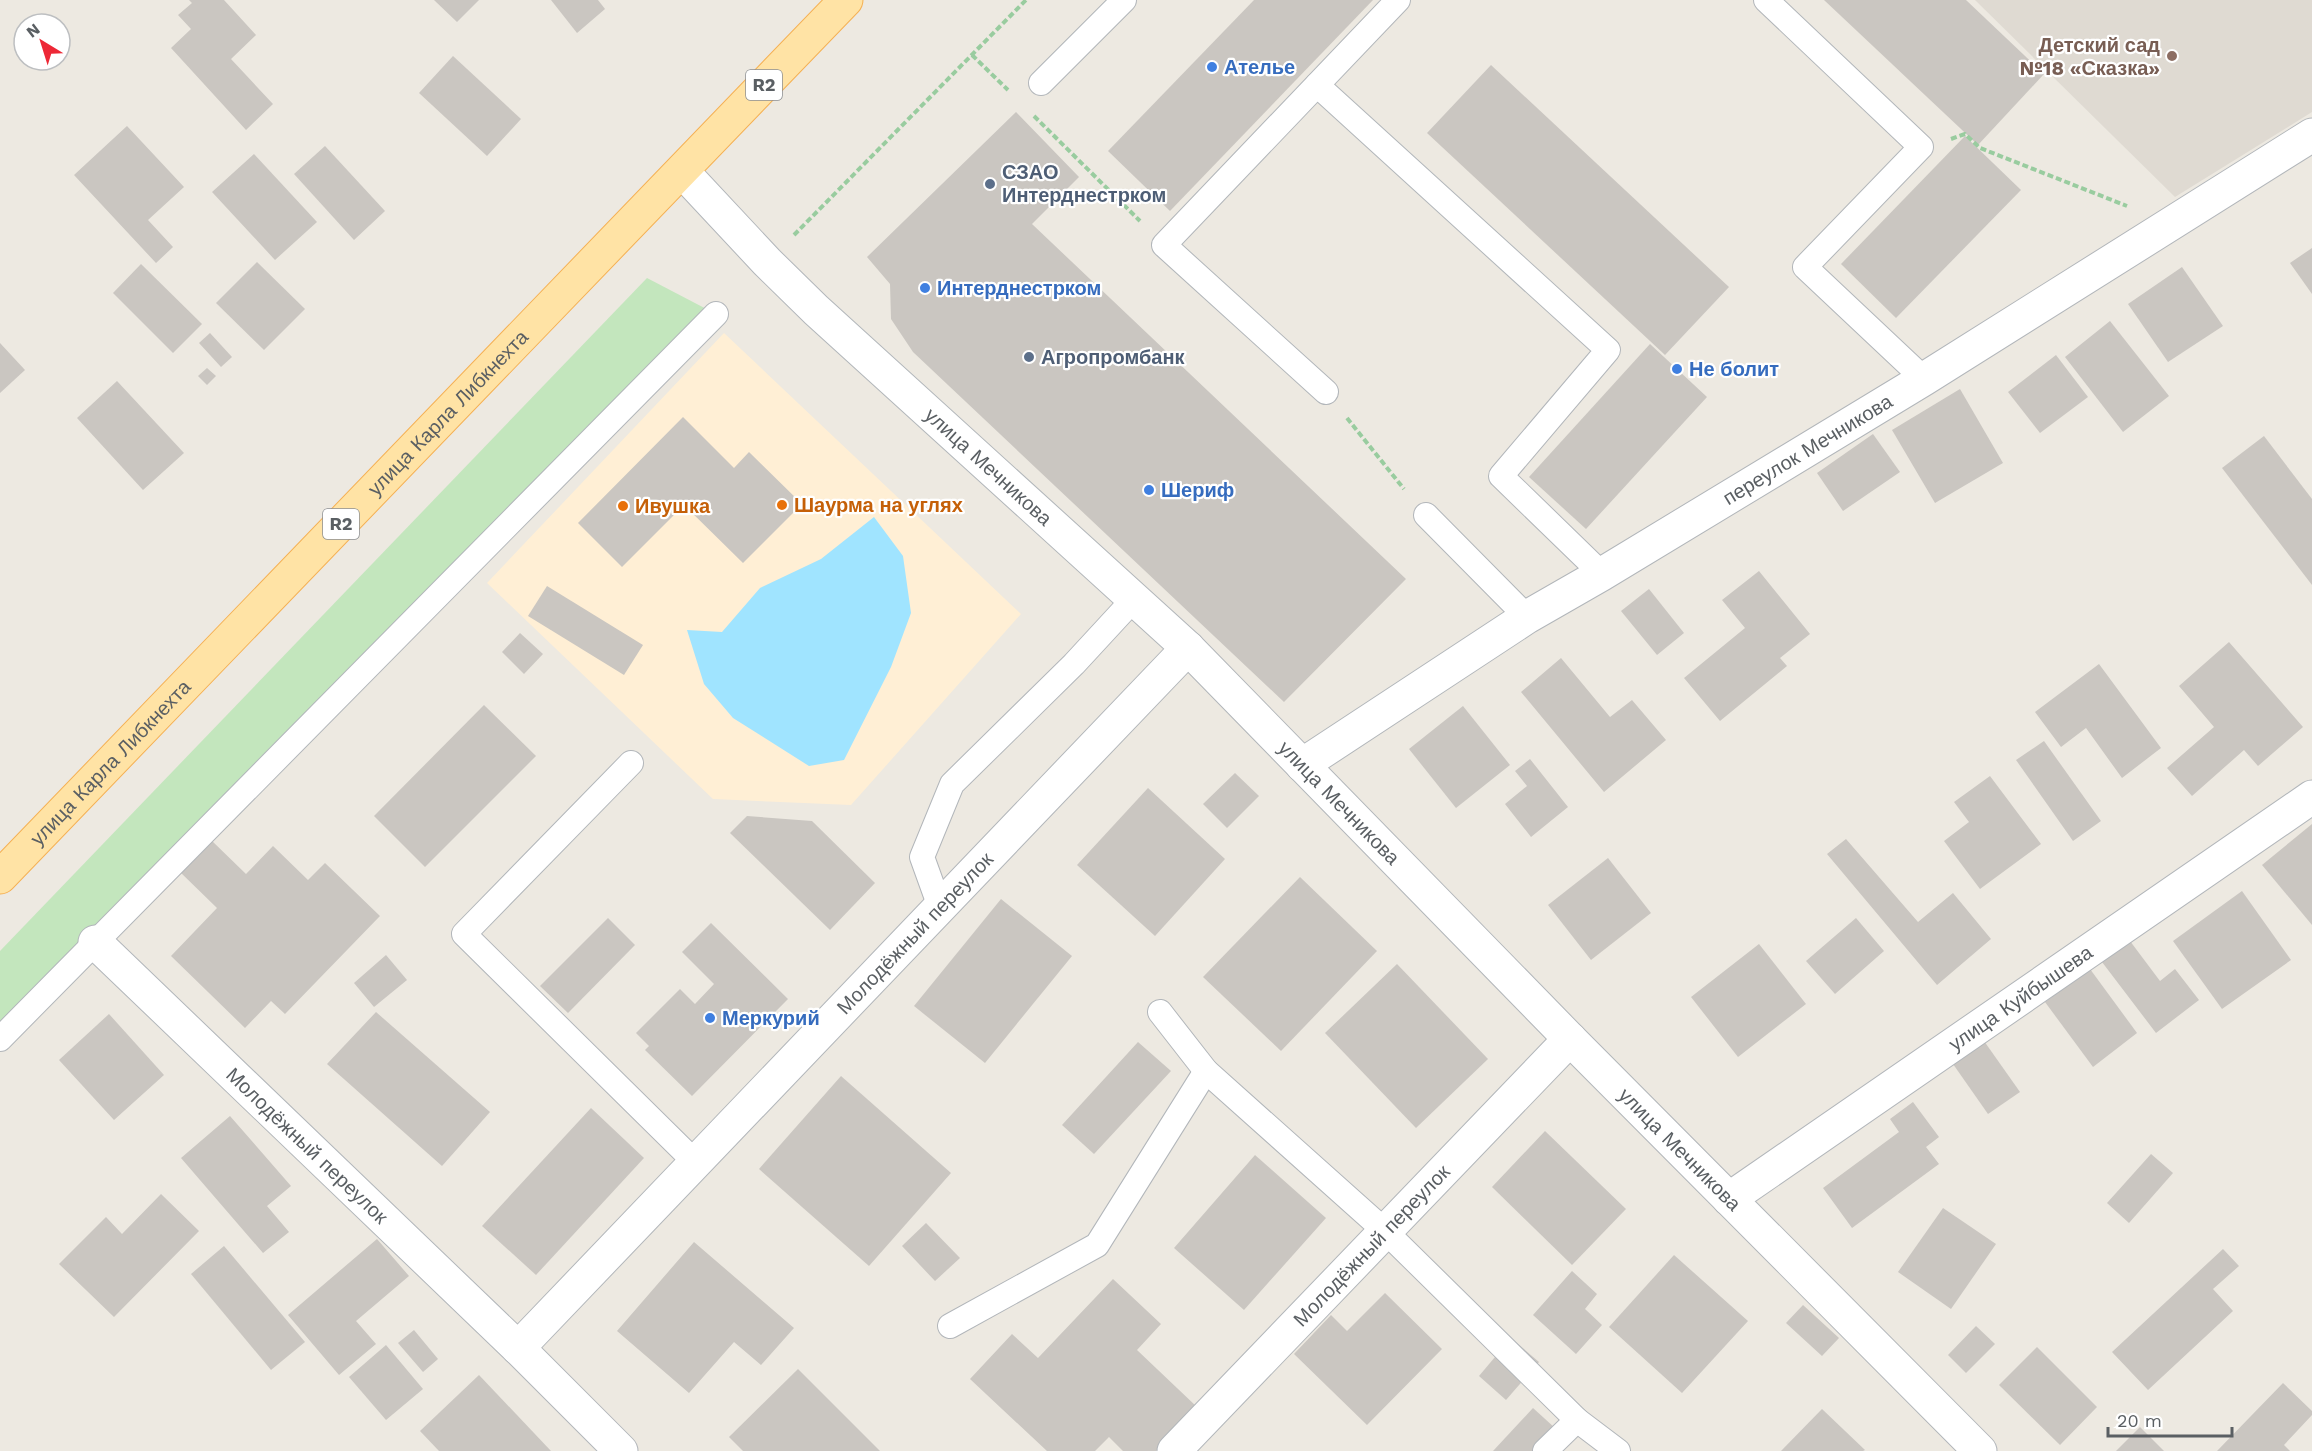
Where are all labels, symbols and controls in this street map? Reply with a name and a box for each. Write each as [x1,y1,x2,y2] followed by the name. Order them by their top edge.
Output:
[12,12,72,72] north arrow
[23,19,44,42] text: N
[2020,33,2160,80] place label: Детский сад №18 «Сказка»
[2165,49,2179,63] marker: Детский сад №18 «Сказка»
[1224,55,1295,79] place label: Ателье
[1205,60,1219,74] marker: Ателье
[746,70,782,100] road number: R2
[1002,160,1166,207] place label: СЗАО Интерднестрком
[983,177,997,191] marker: СЗАО Интерднестрком
[937,276,1101,300] place label: Интерднестрком
[918,281,932,295] marker: Интерднестрком
[363,324,534,501] street label: улица Карла Либкнехта
[1041,345,1186,369] place label: Агропромбанк
[1022,350,1036,364] marker: Агропромбанк
[1689,357,1779,381] place label: Не болит
[1670,362,1684,376] marker: Не болит
[1718,389,1897,510] street label: переулок Мечникова
[920,403,1058,531] street label: улица Мечникова
[1161,478,1234,502] place label: Шериф
[1142,483,1156,497] marker: Шериф
[794,493,963,517] place label: Шаурма на углях
[635,494,711,518] place label: Ивушка
[775,498,789,512] marker: Шаурма на углях
[616,499,630,513] marker: Ивушка
[323,509,359,539] road number: R2
[25,674,196,850] street label: улица Карла Либкнехта
[1273,736,1405,870] street label: улица Мечникова
[832,847,998,1019] street label: Молодёжный переулок
[1944,940,2098,1056] street label: улица Куйбышева
[722,1006,820,1030] place label: Меркурий
[703,1011,717,1025] marker: Меркурий
[221,1062,393,1229] street label: Молодёжный переулок
[1614,1083,1747,1216] street label: улица Мечникова
[1288,1159,1455,1331] street label: Молодёжный переулок
[2108,1400,2232,1438] scale bar
[2117,1410,2162,1431] text: 20 m

